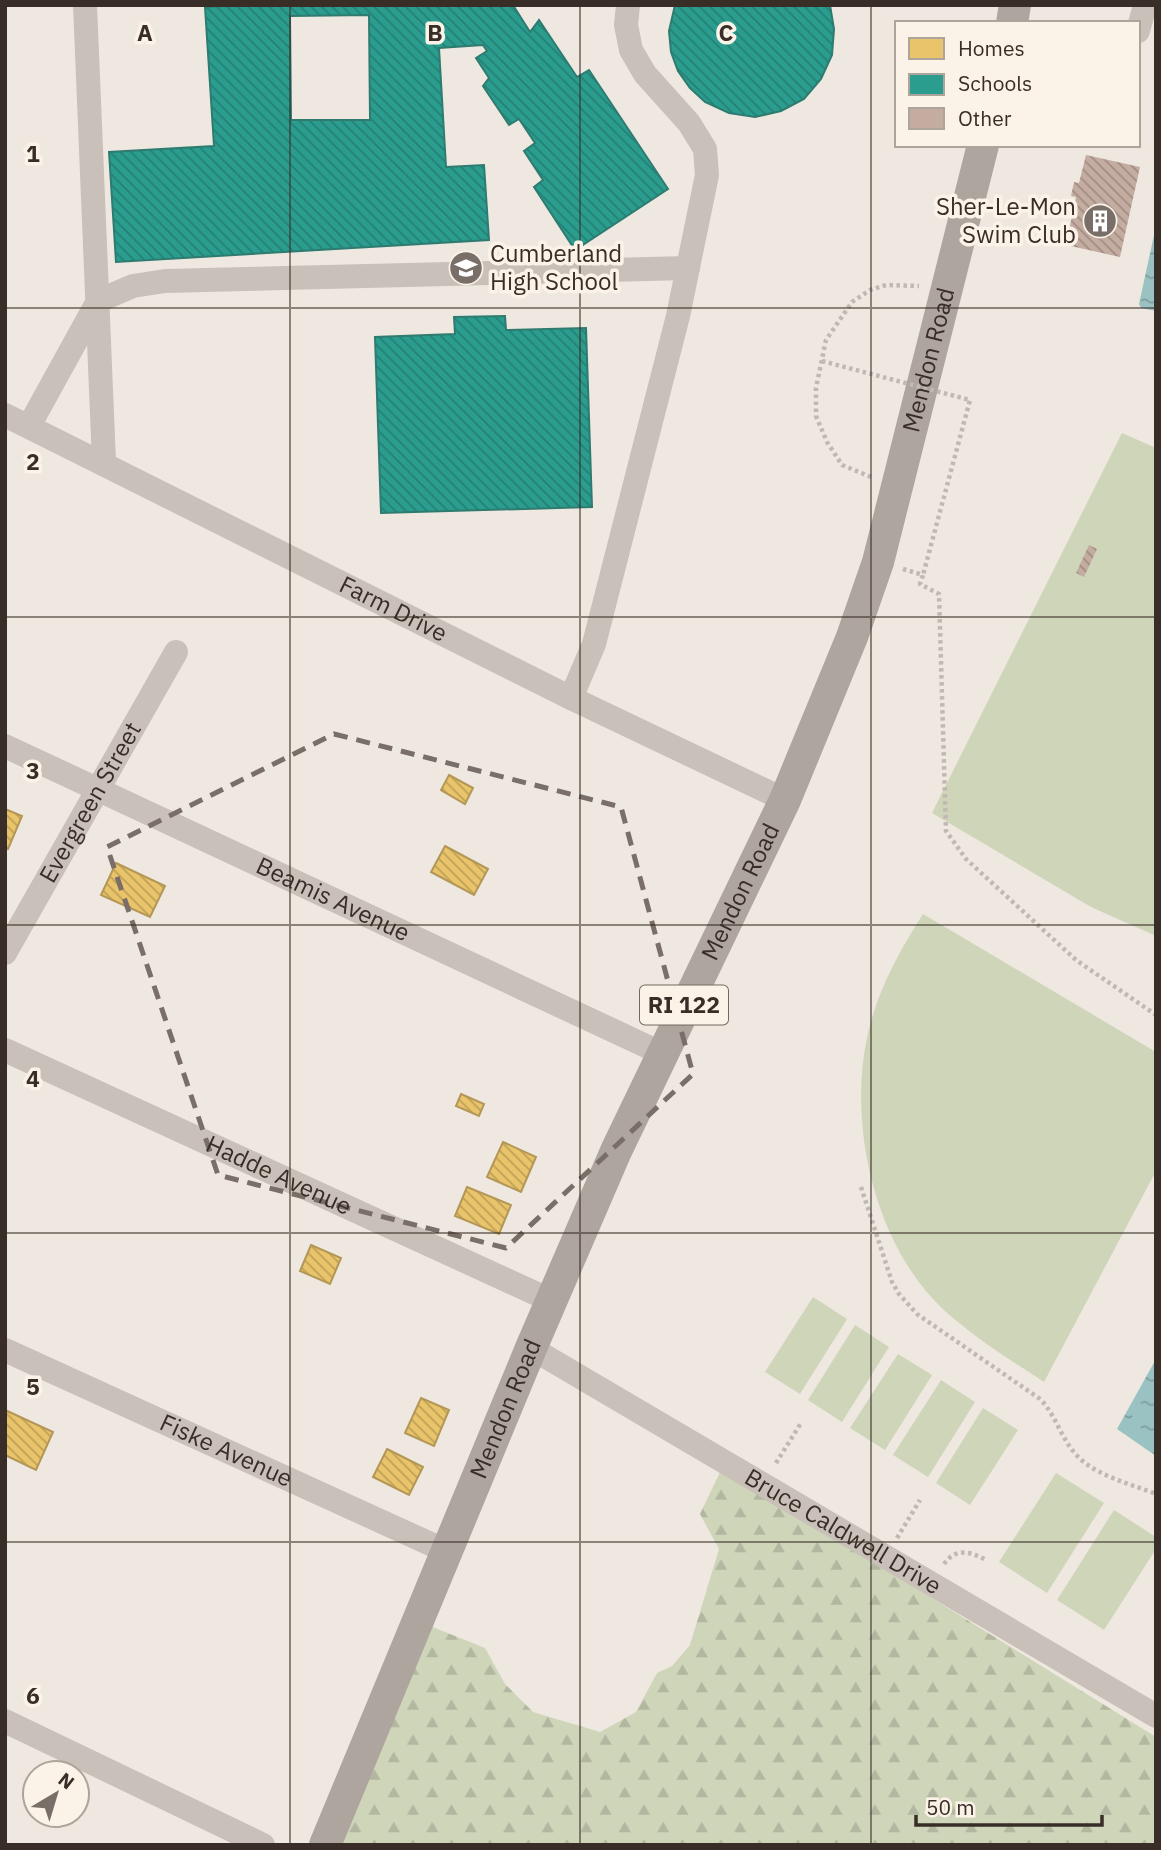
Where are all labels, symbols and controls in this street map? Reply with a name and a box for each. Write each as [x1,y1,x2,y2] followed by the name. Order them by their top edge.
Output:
[137,17,153,47] text: A
[427,17,443,47] text: B
[719,17,734,47] text: C
[895,21,1140,147] legend
[958,34,1025,62] text: Homes
[958,69,1032,97] text: Schools
[958,104,1012,132] text: Other
[26,138,40,168] text: 1
[936,190,1076,250] place label: Sher-Le-Mon Swim Club
[1081,202,1119,240] building icon: Sher-Le-Mon Swim Club
[490,237,622,297] place label: Cumberland High School
[447,249,485,287] school or university icon: Cumberland High School
[894,284,961,436] street label: Mendon Road
[26,446,40,476] text: 2
[334,568,453,649] street label: Farm Drive
[31,716,148,888] street label: Evergreen Street
[26,755,40,785] text: 3
[693,818,786,965] street label: Mendon Road
[251,849,415,948] street label: Beamis Avenue
[640,986,728,1024] road number: RI 122
[26,1063,40,1093] text: 4
[201,1127,357,1222] street label: Hadde Avenue
[462,1334,548,1483] street label: Mendon Road
[26,1371,40,1401] text: 5
[155,1406,298,1494] street label: Fiske Avenue
[739,1460,948,1601] street label: Bruce Caldwell Drive
[26,1680,40,1710] text: 6
[21,1759,91,1829] north arrow
[54,1767,79,1794] text: N
[916,1784,1102,1828] scale bar
[926,1793,975,1821] text: 50 m

